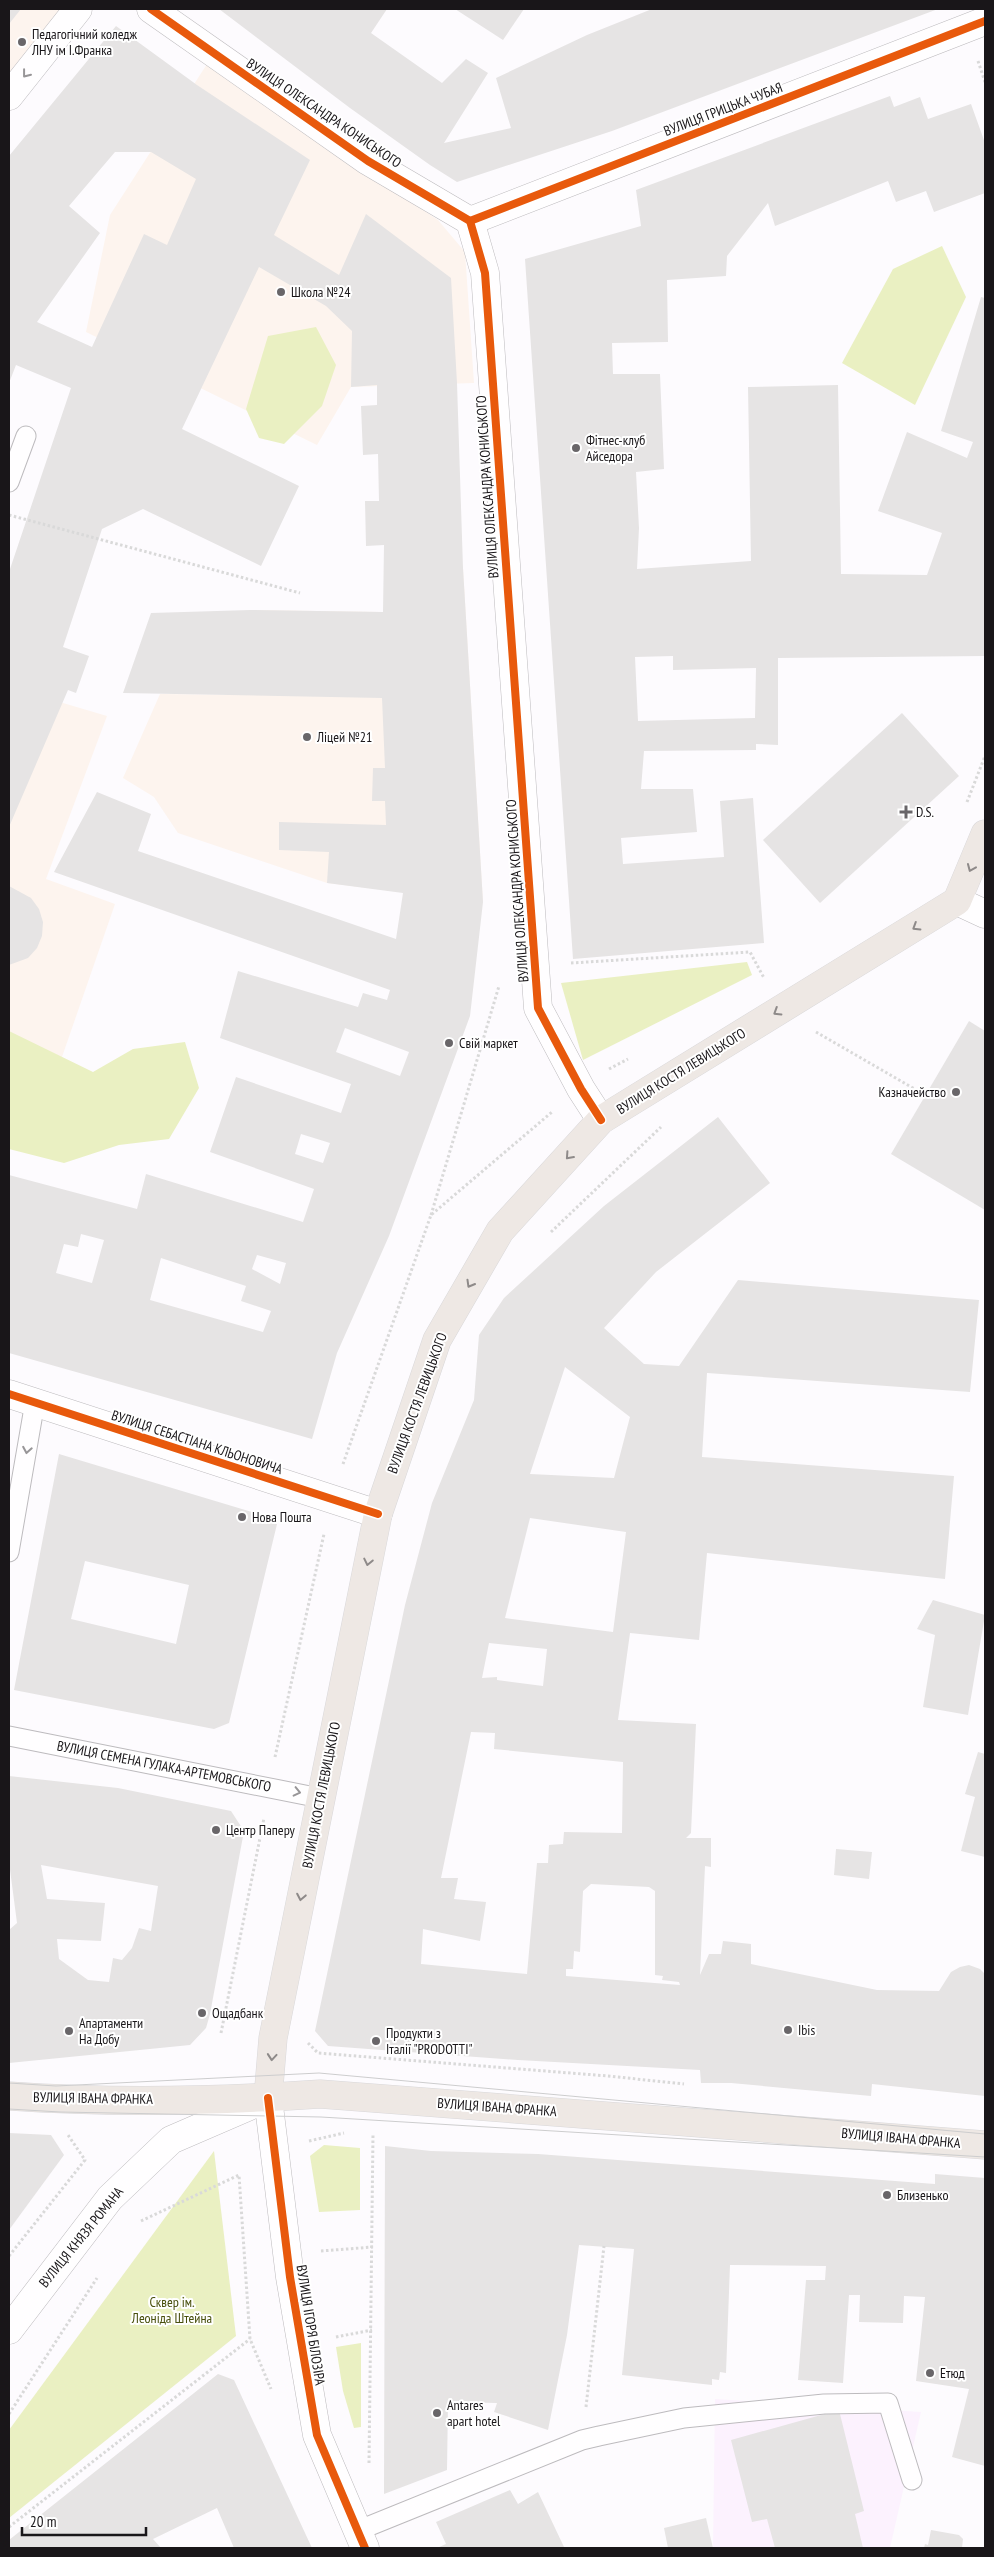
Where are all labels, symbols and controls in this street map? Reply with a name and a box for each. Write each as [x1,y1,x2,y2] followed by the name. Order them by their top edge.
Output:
[31,25,138,59] place label: Педагогічний коледж ЛНУ ім І.Франка
[16,36,28,48] marker: Педагогічний коледж ЛНУ ім І.Франка
[243,54,405,172] street label: ВУЛИЦЯ ОЛЕКСАНДРА КОНИСЬКОГО
[24,68,32,77] one-way arrow
[661,78,785,140] street label: ВУЛИЦЯ ГРИЦЬКА ЧУБАЯ
[291,283,351,301] place label: Школа №24
[275,286,287,298] marker: Школа №24
[472,395,502,579] street label: ВУЛИЦЯ ОЛЕКСАНДРА КОНИСЬКОГО
[586,431,645,465] place label: Фітнес-клуб Айседора
[570,442,582,454] marker: Фітнес-клуб Айседора
[316,728,372,746] place label: Ліцей №21
[301,731,313,743] marker: Ліцей №21
[502,799,532,983] street label: ВУЛИЦЯ ОЛЕКСАНДРА КОНИСЬКОГО
[916,803,934,821] place label: D.S.
[900,806,912,818] marker: D.S.
[967,863,978,872] one-way arrow
[912,920,921,930] one-way arrow
[774,1006,783,1015] one-way arrow
[613,1024,749,1118] street label: ВУЛИЦЯ КОСТЯ ЛЕВИЦЬКОГО
[459,1034,518,1052] place label: Свiй маркет
[443,1037,455,1049] marker: Свiй маркет
[878,1083,946,1101] place label: Казначейство
[950,1086,962,1098] marker: Казначейство
[566,1151,575,1160] one-way arrow
[466,1279,476,1288] one-way arrow
[383,1330,451,1476] street label: ВУЛИЦЯ КОСТЯ ЛЕВИЦЬКОГО
[109,1406,285,1478] street label: ВУЛИЦЯ СЕБАСТІАНА КЛЬОНОВИЧА
[22,1445,32,1454] one-way arrow
[252,1508,312,1526] place label: Нова Пошта
[236,1511,248,1523] marker: Нова Пошта
[363,1558,374,1567] one-way arrow
[298,1720,344,1870] street label: ВУЛИЦЯ КОСТЯ ЛЕВИЦЬКОГО
[55,1736,273,1796] street label: ВУЛИЦЯ СЕМЕНА ГУЛАКА-АРТЕМОВСЬКОГО
[293,1787,302,1797] one-way arrow
[226,1821,296,1839] place label: Центр Паперу
[210,1824,222,1836] marker: Центр Паперу
[296,1893,306,1902] one-way arrow
[212,2004,264,2022] place label: Ощадбанк
[196,2007,208,2019] marker: Ощадбанк
[79,2014,143,2048] place label: Апартаменти На Добу
[798,2021,815,2039] place label: Ibis
[386,2024,472,2058] place label: Продукти з Італії "PRODOTTI"
[782,2024,794,2036] marker: Ibis
[63,2025,75,2037] marker: Апартаменти На Добу
[370,2035,382,2047] marker: Продукти з Італії "PRODOTTI"
[266,2053,277,2061] one-way arrow
[33,2088,153,2108] street label: ВУЛИЦЯ ІВАНА ФРАНКА
[437,2094,558,2120] street label: ВУЛИЦЯ ІВАНА ФРАНКА
[841,2124,962,2152] street label: ВУЛИЦЯ ІВАНА ФРАНКА
[35,2183,127,2291] street label: ВУЛИЦЯ КНЯЗЯ РОМАНА
[897,2186,948,2204] place label: Близенько
[881,2189,893,2201] marker: Близенько
[293,2263,329,2387] street label: ВУЛИЦЯ ІГОРЯ БІЛОЗІРА
[131,2293,212,2327] park label: Сквер ім. Леоніда Штейна
[940,2364,965,2382] place label: Етюд
[924,2367,936,2379] marker: Етюд
[447,2396,501,2430] place label: Antares apart hotel
[431,2407,443,2419] marker: Antares apart hotel
[22,2504,146,2536] scale bar
[30,2512,56,2531] text: 20 m

